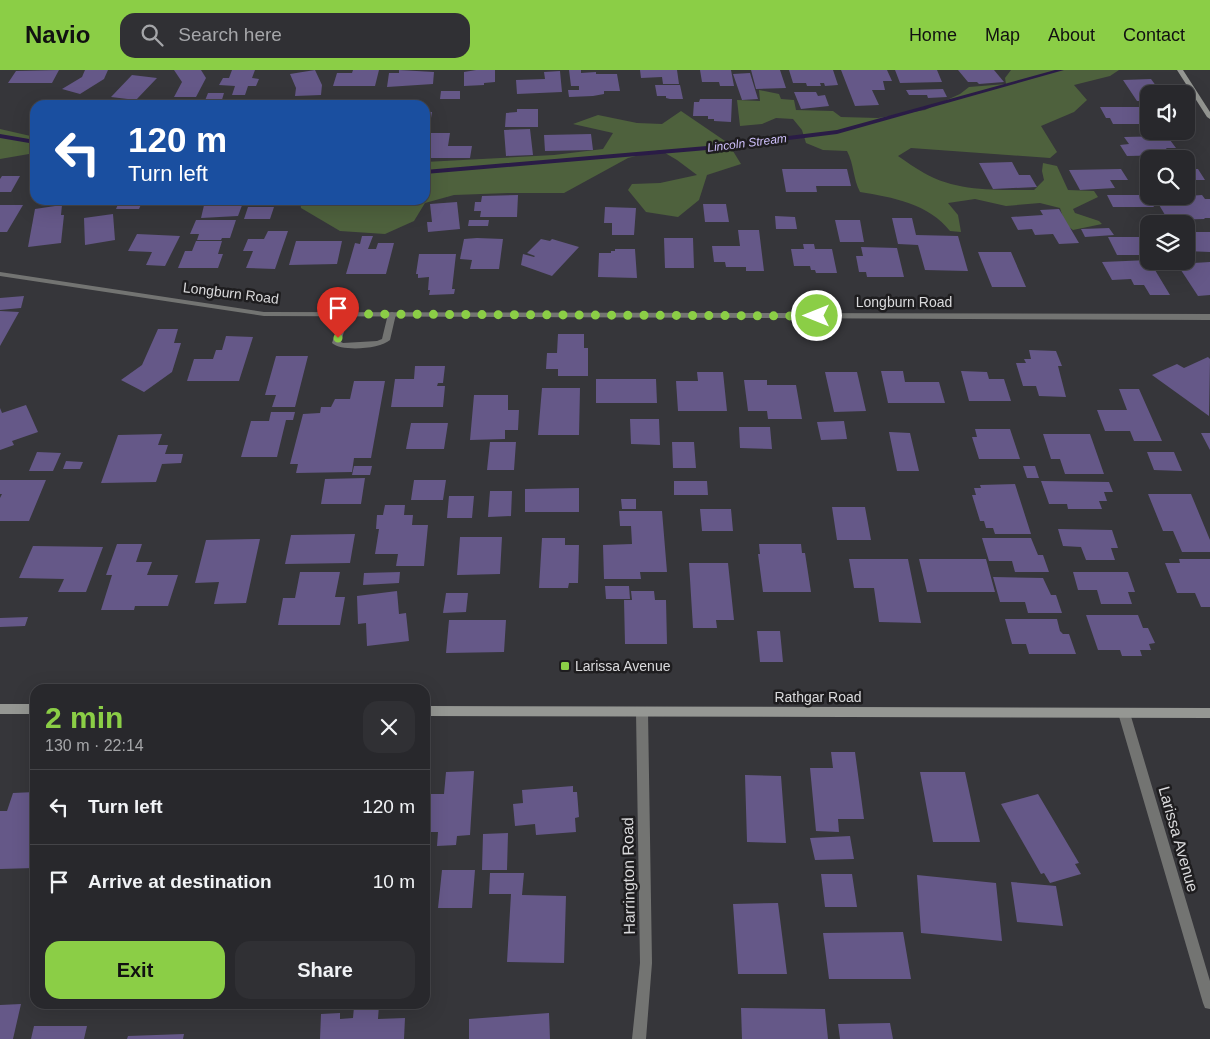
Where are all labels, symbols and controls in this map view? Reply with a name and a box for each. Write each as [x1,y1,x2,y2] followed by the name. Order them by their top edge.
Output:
[120,13,470,58] search box
[25,21,90,48] text: Navio
[138,21,166,49] icon: search
[178,24,282,45] text: Search here
[909,25,957,45] text: Home
[985,25,1020,45] text: Map
[1048,25,1095,45] text: About
[1123,25,1185,45] text: Contact
[1140,85,1195,270] map controls
[1140,85,1195,140] button: sound
[45,120,110,185] icon: left
[128,120,227,159] text: 120 m
[706,131,788,155] water label: Lincoln Stream
[1140,150,1195,205] button: search
[128,161,208,186] text: Turn left
[1140,215,1195,270] button: layers
[182,279,280,307] street label: Longburn Road
[317,287,359,338] pin
[790,289,842,341] position arrow
[324,294,352,322] icon: arrive
[856,294,952,310] street label: Longburn Road
[575,658,671,674] place label: Larissa Avenue
[559,660,571,672] marker: Larissa Avenue
[774,689,862,705] street label: Rathgar Road
[45,701,123,734] text: 2 min
[363,701,415,753] button: close
[45,737,144,754] text: 130 m · 22:14
[1155,784,1202,894] street label: Larissa Avenue
[45,793,73,821] icon: left
[88,796,163,817] text: Turn left
[362,796,415,817] text: 120 m
[619,817,638,935] street label: Harrington Road
[45,868,73,896] icon: arrive
[88,871,272,892] text: Arrive at destination
[373,871,415,892] text: 10 m
[45,941,225,999] button: Exit
[235,941,415,999] button: Share

